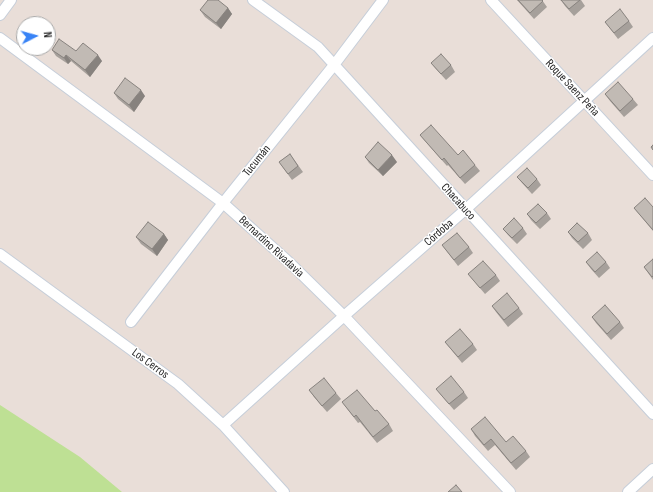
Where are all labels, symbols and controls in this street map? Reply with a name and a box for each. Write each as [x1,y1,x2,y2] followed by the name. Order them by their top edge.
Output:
[16,16,56,56] north arrow
[41,31,54,38] text: N
[542,57,602,119] street label: Roque Saenz Peña
[240,142,274,180] street label: Tucumán
[438,181,478,223] street label: Chacabuco
[235,213,307,281] street label: Bernardino Rivadavia
[422,217,456,249] street label: Córdoba
[129,346,171,382] street label: Los Cerros

